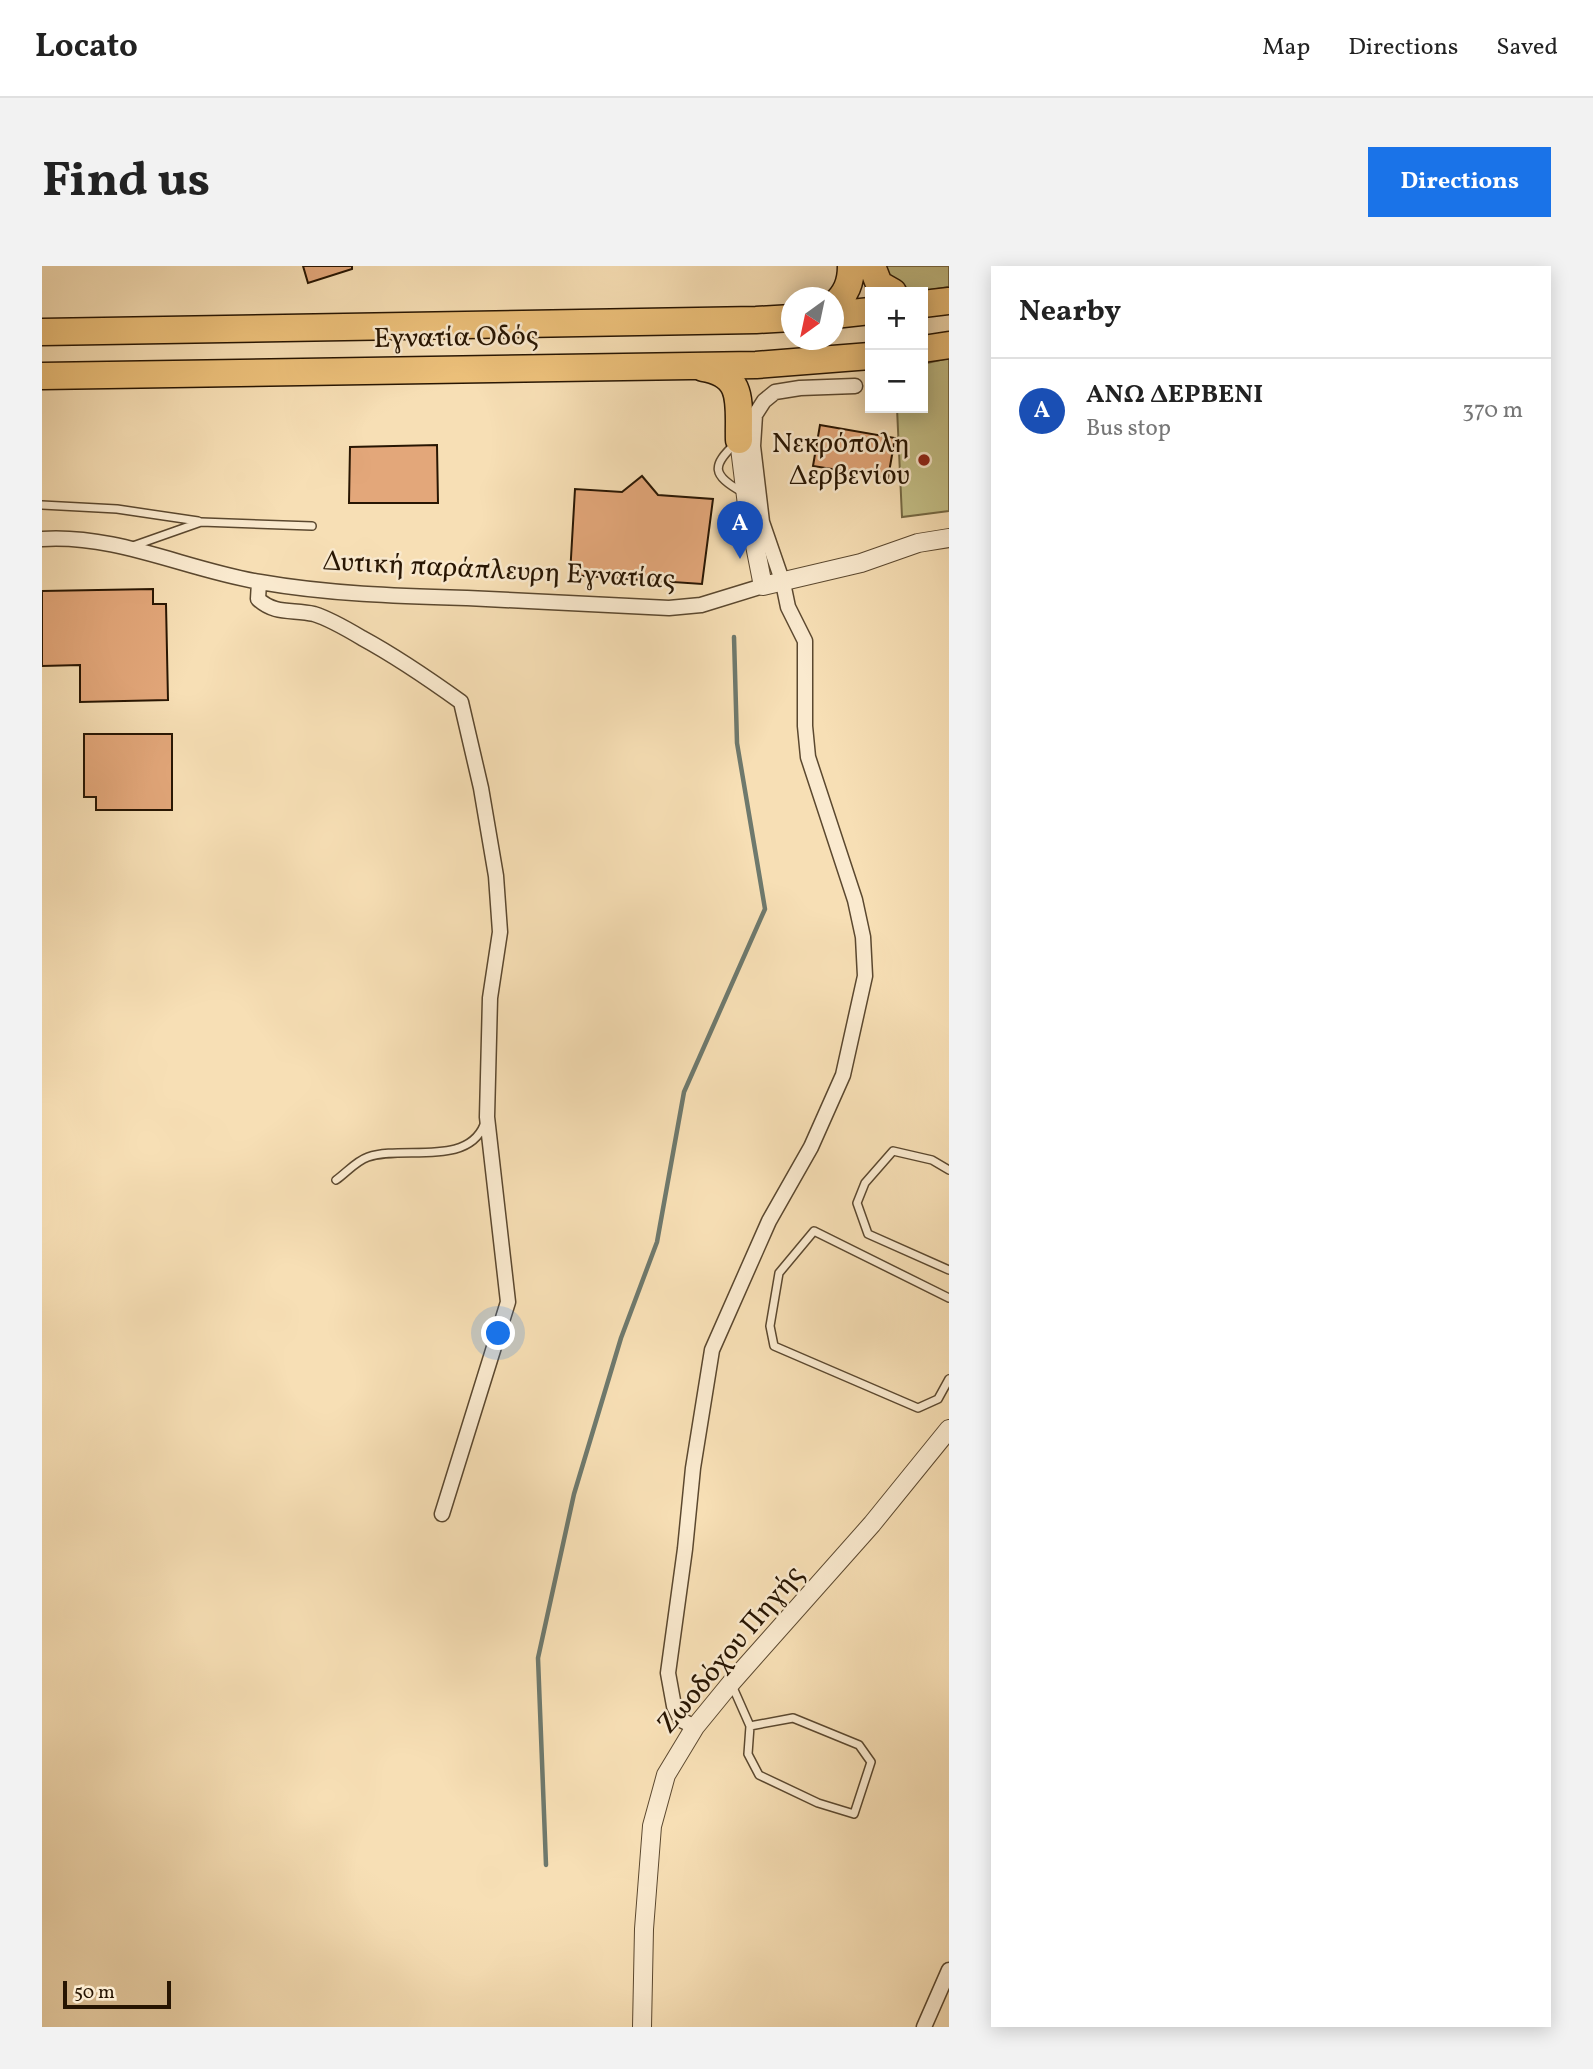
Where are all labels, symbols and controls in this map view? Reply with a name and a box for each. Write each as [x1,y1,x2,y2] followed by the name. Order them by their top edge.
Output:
[35,25,138,71] text: Locato
[1262,31,1310,65] text: Map
[1348,31,1458,65] text: Directions
[1496,31,1558,65] text: Saved
[1368,147,1551,217] button: Directions
[42,148,210,217] text: Find us
[781,287,844,350] north arrow
[865,287,928,413] map controls
[865,287,928,350] button: +
[1019,291,1121,333] text: Nearby
[373,317,539,359] street label: Εγνατία Οδός
[865,350,928,413] button: −
[1086,377,1263,413] text: ΑΝΩ ΔΕΡΒΕΝΙ
[1034,395,1050,427] text: A
[1462,395,1523,427] text: 370 m
[1086,413,1171,445] text: Bus stop
[772,425,910,496] place label: Νεκρόπολη Δερβενίου
[916,452,932,468] marker: Νεκρόπολη Δερβενίου
[717,501,763,559] pin: A
[322,542,676,600] street label: Δυτική παράπλευρη Εγνατίας
[481,1316,515,1350] your location
[649,1557,813,1743] street label: Ζωοδόχου Πηγής
[63,1978,172,2010] scale bar
[74,1980,115,2006] text: 50 m

